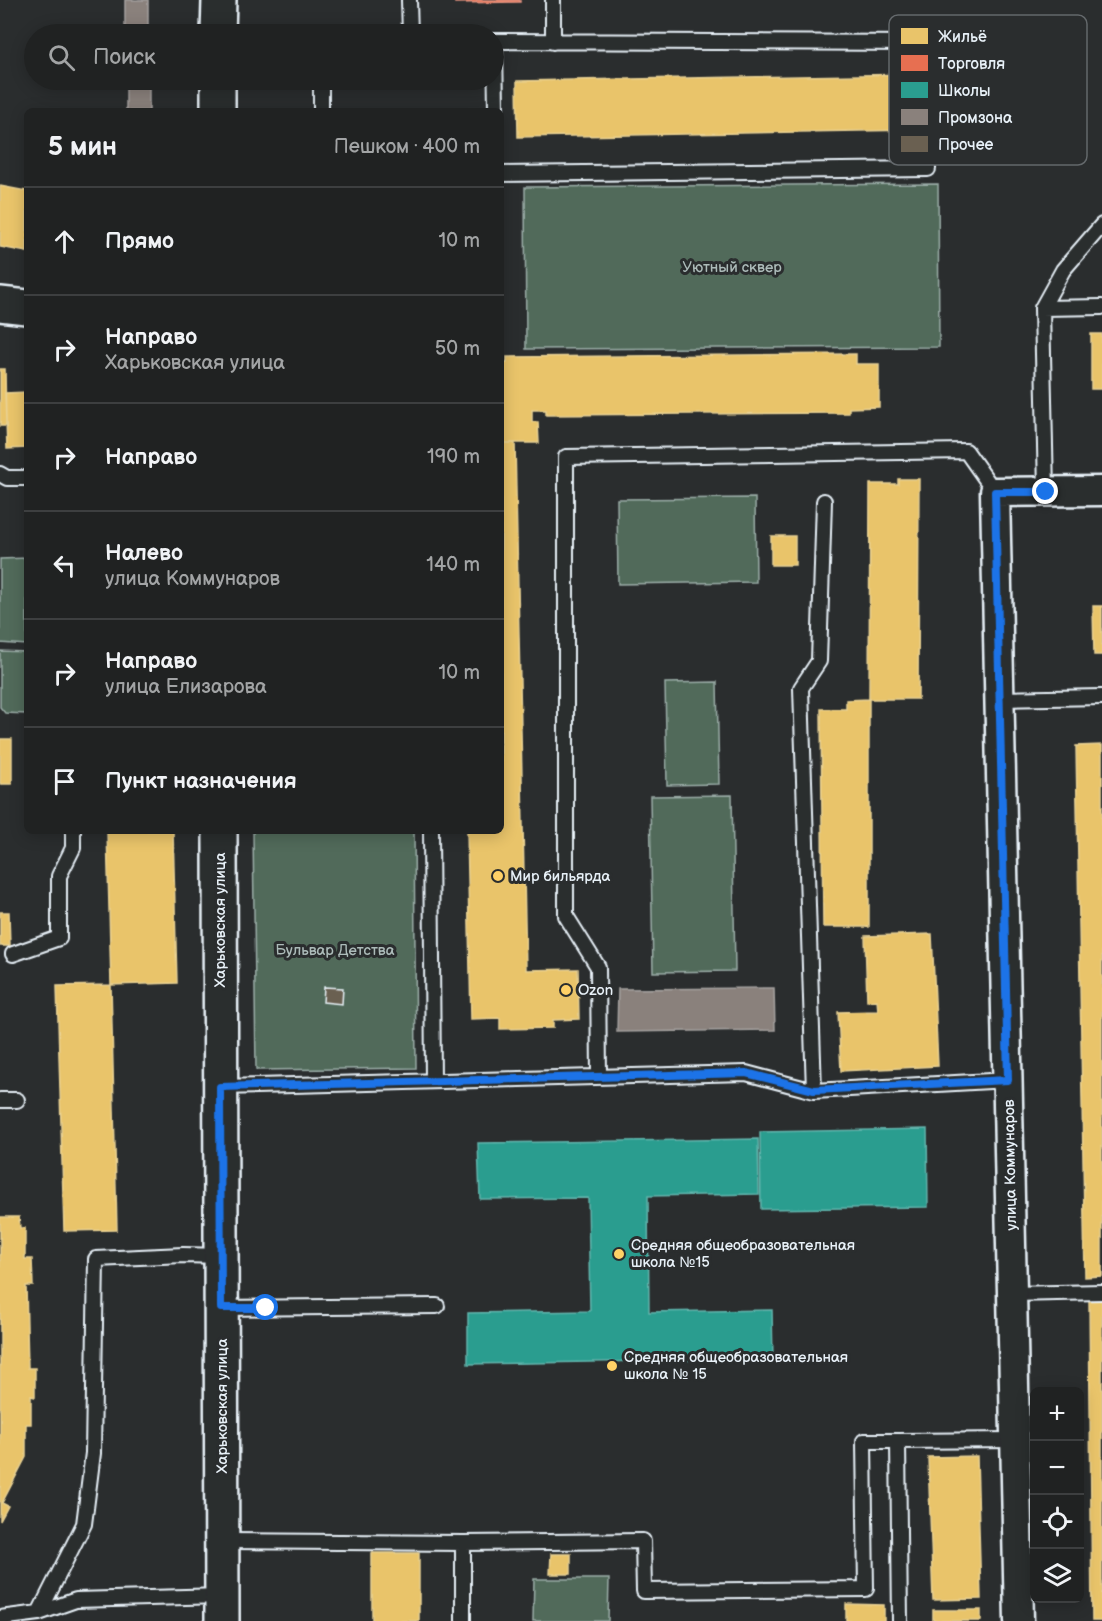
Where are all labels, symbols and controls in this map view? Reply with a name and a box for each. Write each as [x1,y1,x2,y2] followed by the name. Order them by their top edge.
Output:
[889,15,1087,165] legend
[24,24,504,90] search box
[938,28,987,47] text: Жильё
[45,41,78,74] icon: search
[93,44,156,71] text: Поиск
[938,55,1005,74] text: Торговля
[938,82,991,101] text: Школы
[938,109,1013,128] text: Промзона
[48,132,117,163] text: 5 мин
[334,135,480,159] text: Пешком · 400 m
[938,136,994,155] text: Прочее
[48,225,81,258] icon: ahead
[105,228,174,255] text: Прямо
[439,229,480,253] text: 10 m
[682,258,782,277] park label: Уютный сквер
[105,324,197,351] text: Направо
[48,333,81,366] icon: right
[435,337,480,361] text: 50 m
[105,351,285,375] text: Харьковская улица
[48,441,81,474] icon: right
[105,444,197,471] text: Направо
[427,445,480,469] text: 190 m
[1032,478,1058,504] route end
[105,540,183,567] text: Налево
[48,549,81,582] icon: left
[426,553,480,577] text: 140 m
[105,567,280,591] text: улица Коммунаров
[105,648,197,675] text: Направо
[48,657,81,690] icon: right
[439,661,480,685] text: 10 m
[105,675,267,699] text: улица Елизарова
[48,765,81,798] icon: arrive
[105,768,297,795] text: Пункт назначения
[211,852,230,988] street label: Харьковская улица
[510,867,610,886] place label: Мир бильярда
[491,869,505,883] marker: Мир бильярда
[275,941,395,960] park label: Бульвар Детства
[578,981,613,1000] place label: Ozon
[559,983,573,997] marker: Ozon
[1000,1099,1021,1231] street label: улица Коммунаров
[631,1236,855,1272] place label: Средняя общеобразовательная школа №15
[612,1247,626,1261] marker: Средняя общеобразовательная школа №15
[252,1294,278,1320] route start
[213,1338,232,1474] street label: Харьковская улица
[624,1348,848,1384] place label: Средняя общеобразовательная школа № 15
[605,1359,619,1373] marker: Средняя общеобразовательная школа № 15
[1030,1387,1084,1603] map controls
[1030,1387,1084,1441] button: +
[1030,1441,1084,1495] button: −
[1030,1495,1084,1549] button: locate
[1030,1549,1084,1603] button: layers

